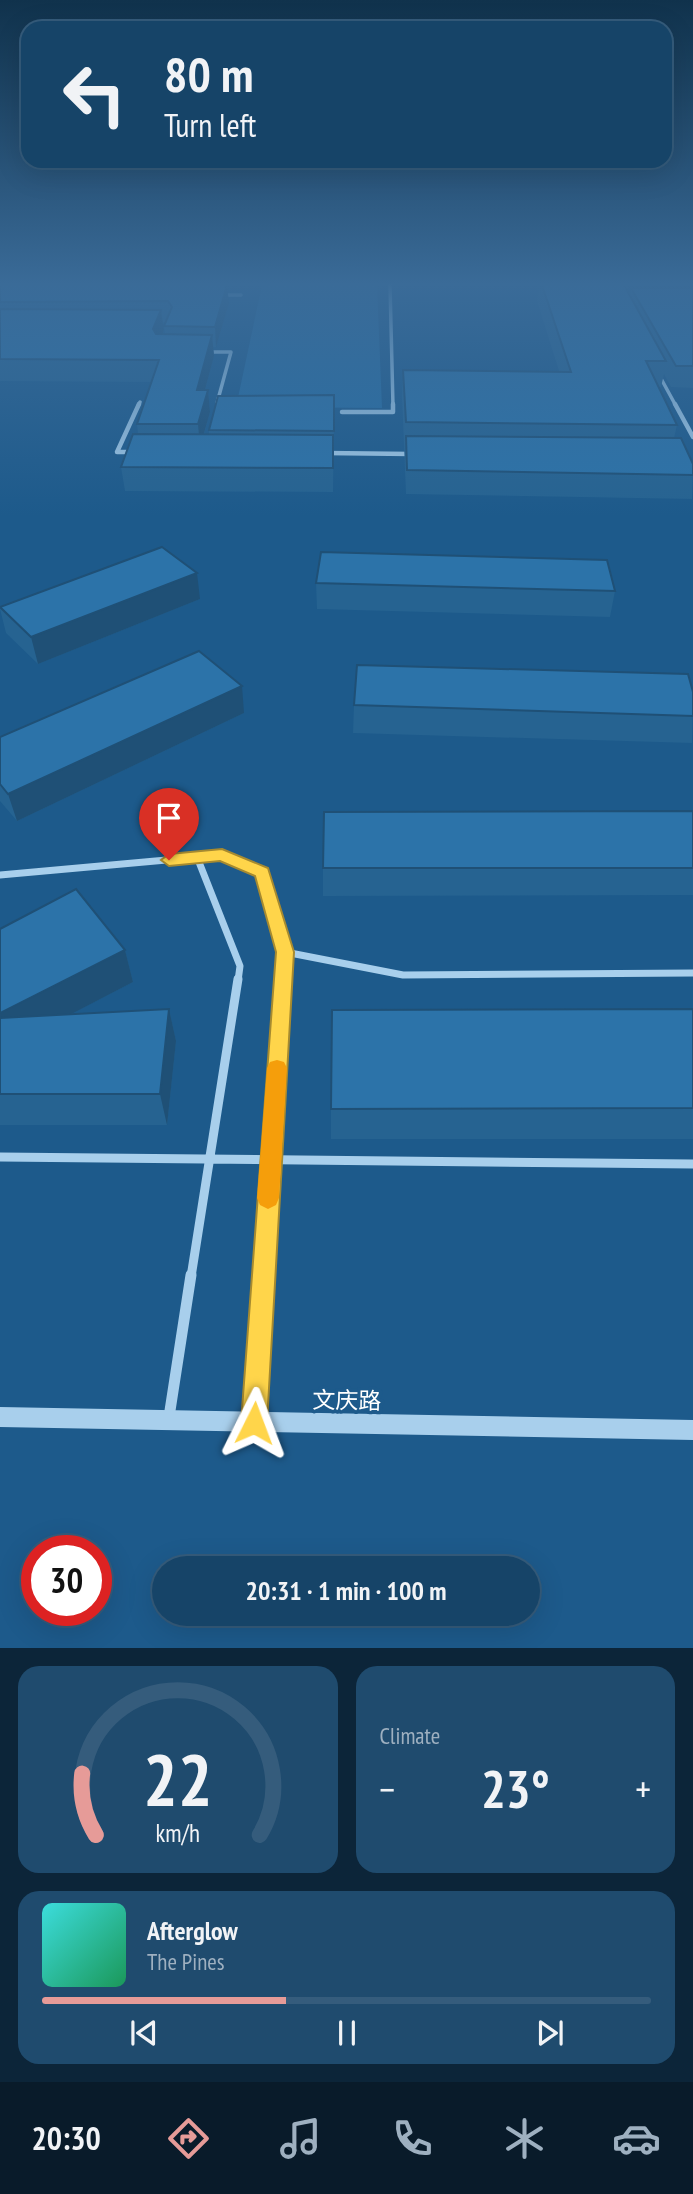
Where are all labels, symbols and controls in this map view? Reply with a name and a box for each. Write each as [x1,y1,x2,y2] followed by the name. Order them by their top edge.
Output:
[164,42,253,106] text: 80 m
[49,49,140,140] icon: left
[164,104,256,146] text: Turn left
[139,788,199,860] pin
[150,799,188,837] icon: arrive
[312,1385,382,1415] street label: 文庆路
[217,1386,291,1460] position arrow
[21,1535,112,1626] speed limit sign: 30
[246,1574,446,1607] text: 20:31 · 1 min · 100 m
[380,1721,440,1750] text: Climate
[143,1732,213,1826] text: 22
[481,1755,550,1822] text: 23°
[380,1764,395,1813] text: −
[635,1764,651,1813] text: +
[156,1817,200,1849] text: km/h
[147,1914,238,1947] text: Afterglow
[147,1947,225,1976] text: The Pines
[125,2014,163,2052] icon: previous
[328,2014,366,2052] icon: pause
[531,2014,569,2052] icon: next
[164,2114,213,2163] icon: directions
[276,2114,325,2163] icon: music
[388,2114,437,2163] icon: phone
[500,2114,549,2163] icon: climate
[612,2114,661,2163] icon: car
[32,2117,101,2159] text: 20:30

